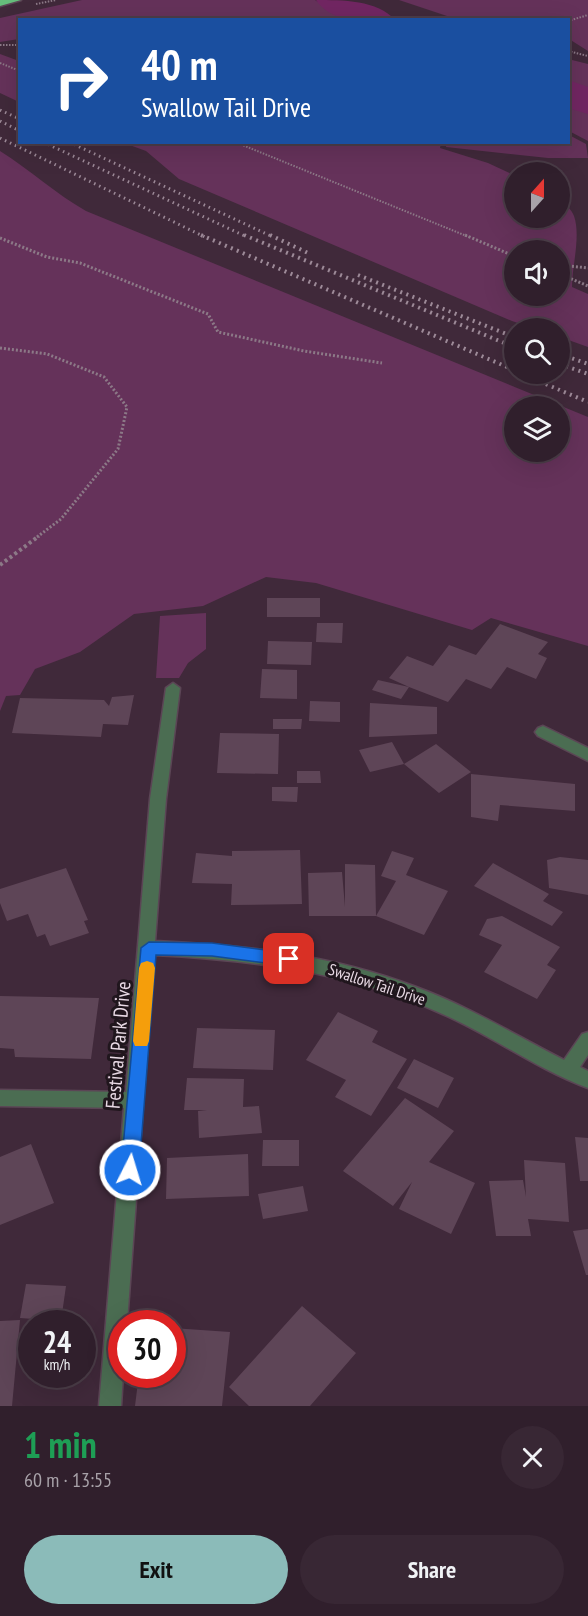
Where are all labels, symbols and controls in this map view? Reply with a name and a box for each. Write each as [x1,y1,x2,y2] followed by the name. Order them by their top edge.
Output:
[141,37,218,92] text: 40 m
[42,42,120,120] icon: right
[141,90,311,124] text: Swallow Tail Drive
[504,162,570,228] north arrow
[504,162,570,462] map controls
[504,240,570,306] button: sound
[504,318,570,384] button: search
[504,396,570,462] button: layers
[263,933,314,984] pin
[272,942,305,975] icon: arrive
[326,959,428,1009] street label: Swallow Tail Drive
[99,980,137,1110] street label: Festival Park Drive
[98,1138,162,1202] position arrow
[108,1310,186,1388] speed limit sign: 30
[43,1322,71,1361] text: 24
[44,1355,70,1374] text: km/h
[24,1421,97,1468] text: 1 min
[501,1426,564,1489] button: close
[24,1467,112,1493] text: 60 m · 13:55
[24,1535,288,1604] button: Exit
[300,1535,564,1604] button: Share

